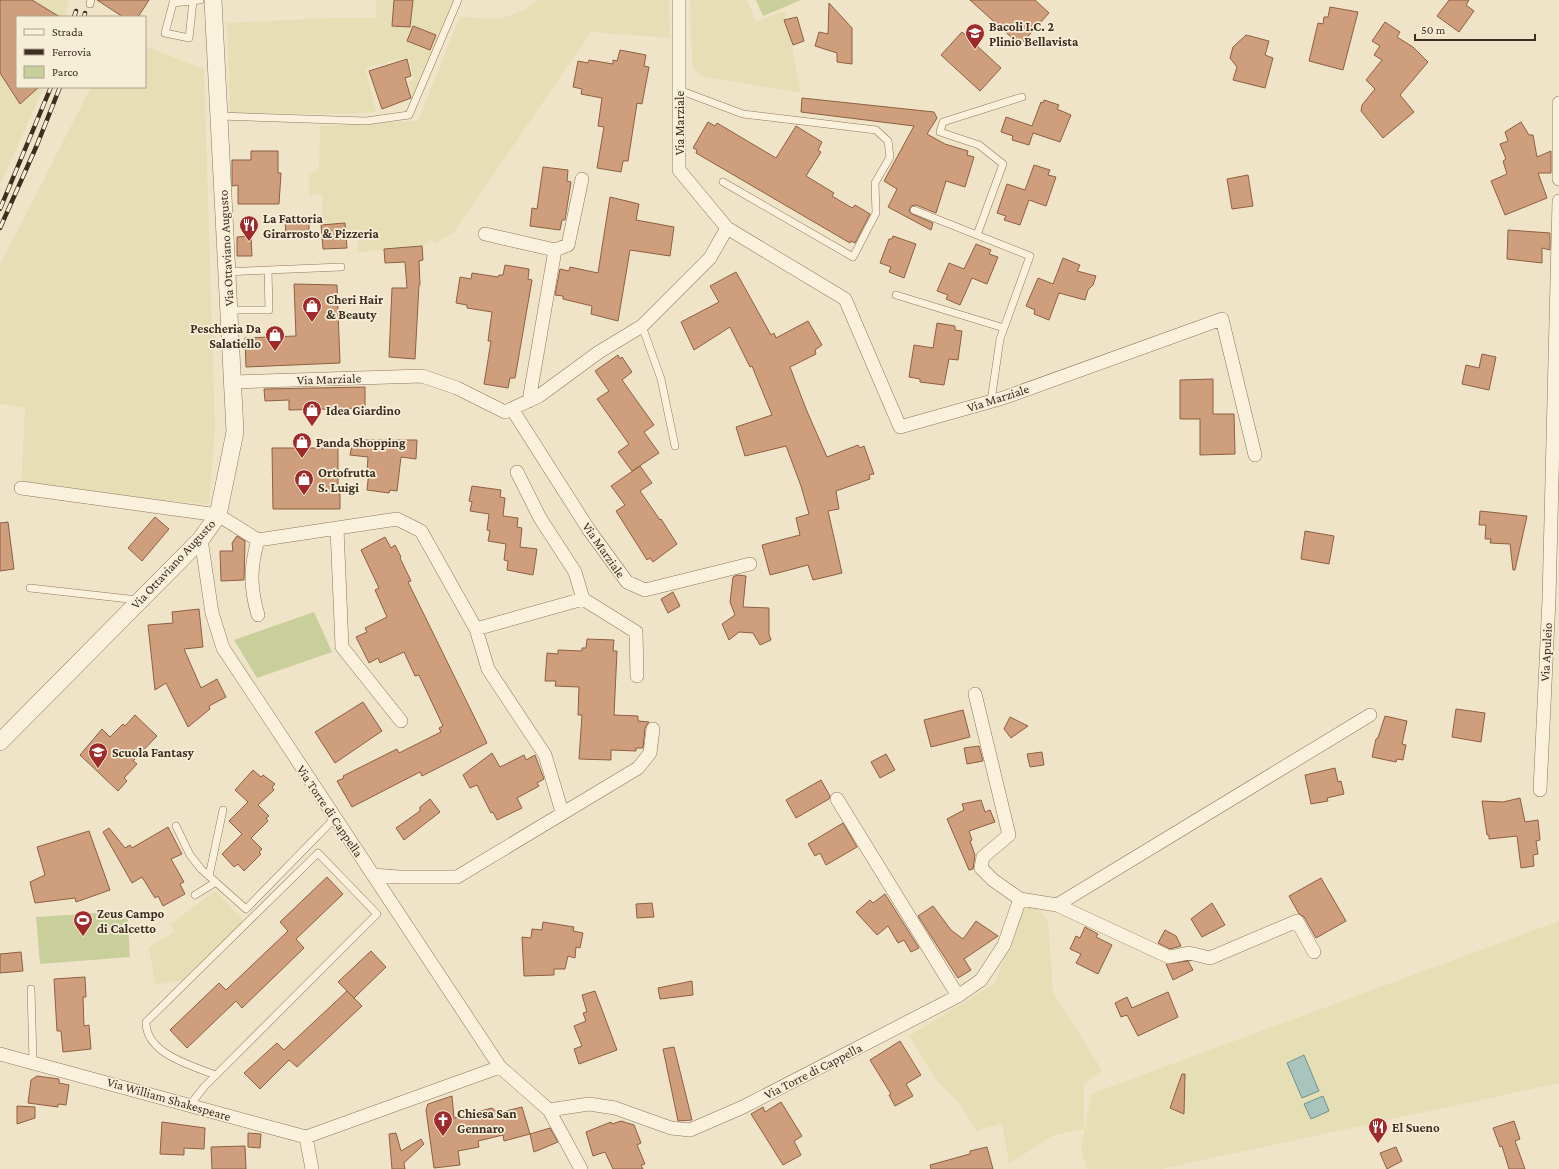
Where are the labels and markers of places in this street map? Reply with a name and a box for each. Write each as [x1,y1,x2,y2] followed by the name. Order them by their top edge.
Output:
[989,19,1079,49] place label: Bacoli I.C. 2 Plinio Bellavista
[964,22,986,50] school or university icon: Bacoli I.C. 2 Plinio Bellavista
[263,211,380,241] place label: La Fattoria Girarrosto & Pizzeria
[238,214,260,242] restaurant icon: La Fattoria Girarrosto & Pizzeria
[326,292,384,322] place label: Cheri Hair & Beauty
[301,295,323,323] shop icon: Cheri Hair & Beauty
[190,321,262,351] place label: Pescheria Da Salatiello
[264,324,286,352] shop icon: Pescheria Da Salatiello
[301,399,323,427] shop icon: Idea Giardino
[326,403,401,418] place label: Idea Giardino
[291,431,313,459] shop icon: Panda Shopping
[316,435,406,450] place label: Panda Shopping
[318,465,377,495] place label: Ortofrutta S. Luigi
[293,468,315,496] shop icon: Ortofrutta S. Luigi
[87,741,109,769] school or university icon: Scuola Fantasy
[112,745,194,760] place label: Scuola Fantasy
[97,906,165,936] place label: Zeus Campo di Calcetto
[72,909,94,937] sports icon: Zeus Campo di Calcetto
[457,1106,517,1136] place label: Chiesa San Gennaro
[432,1109,454,1137] church icon: Chiesa San Gennaro
[1367,1116,1389,1144] restaurant icon: El Sueno
[1392,1120,1440,1135] place label: El Sueno

